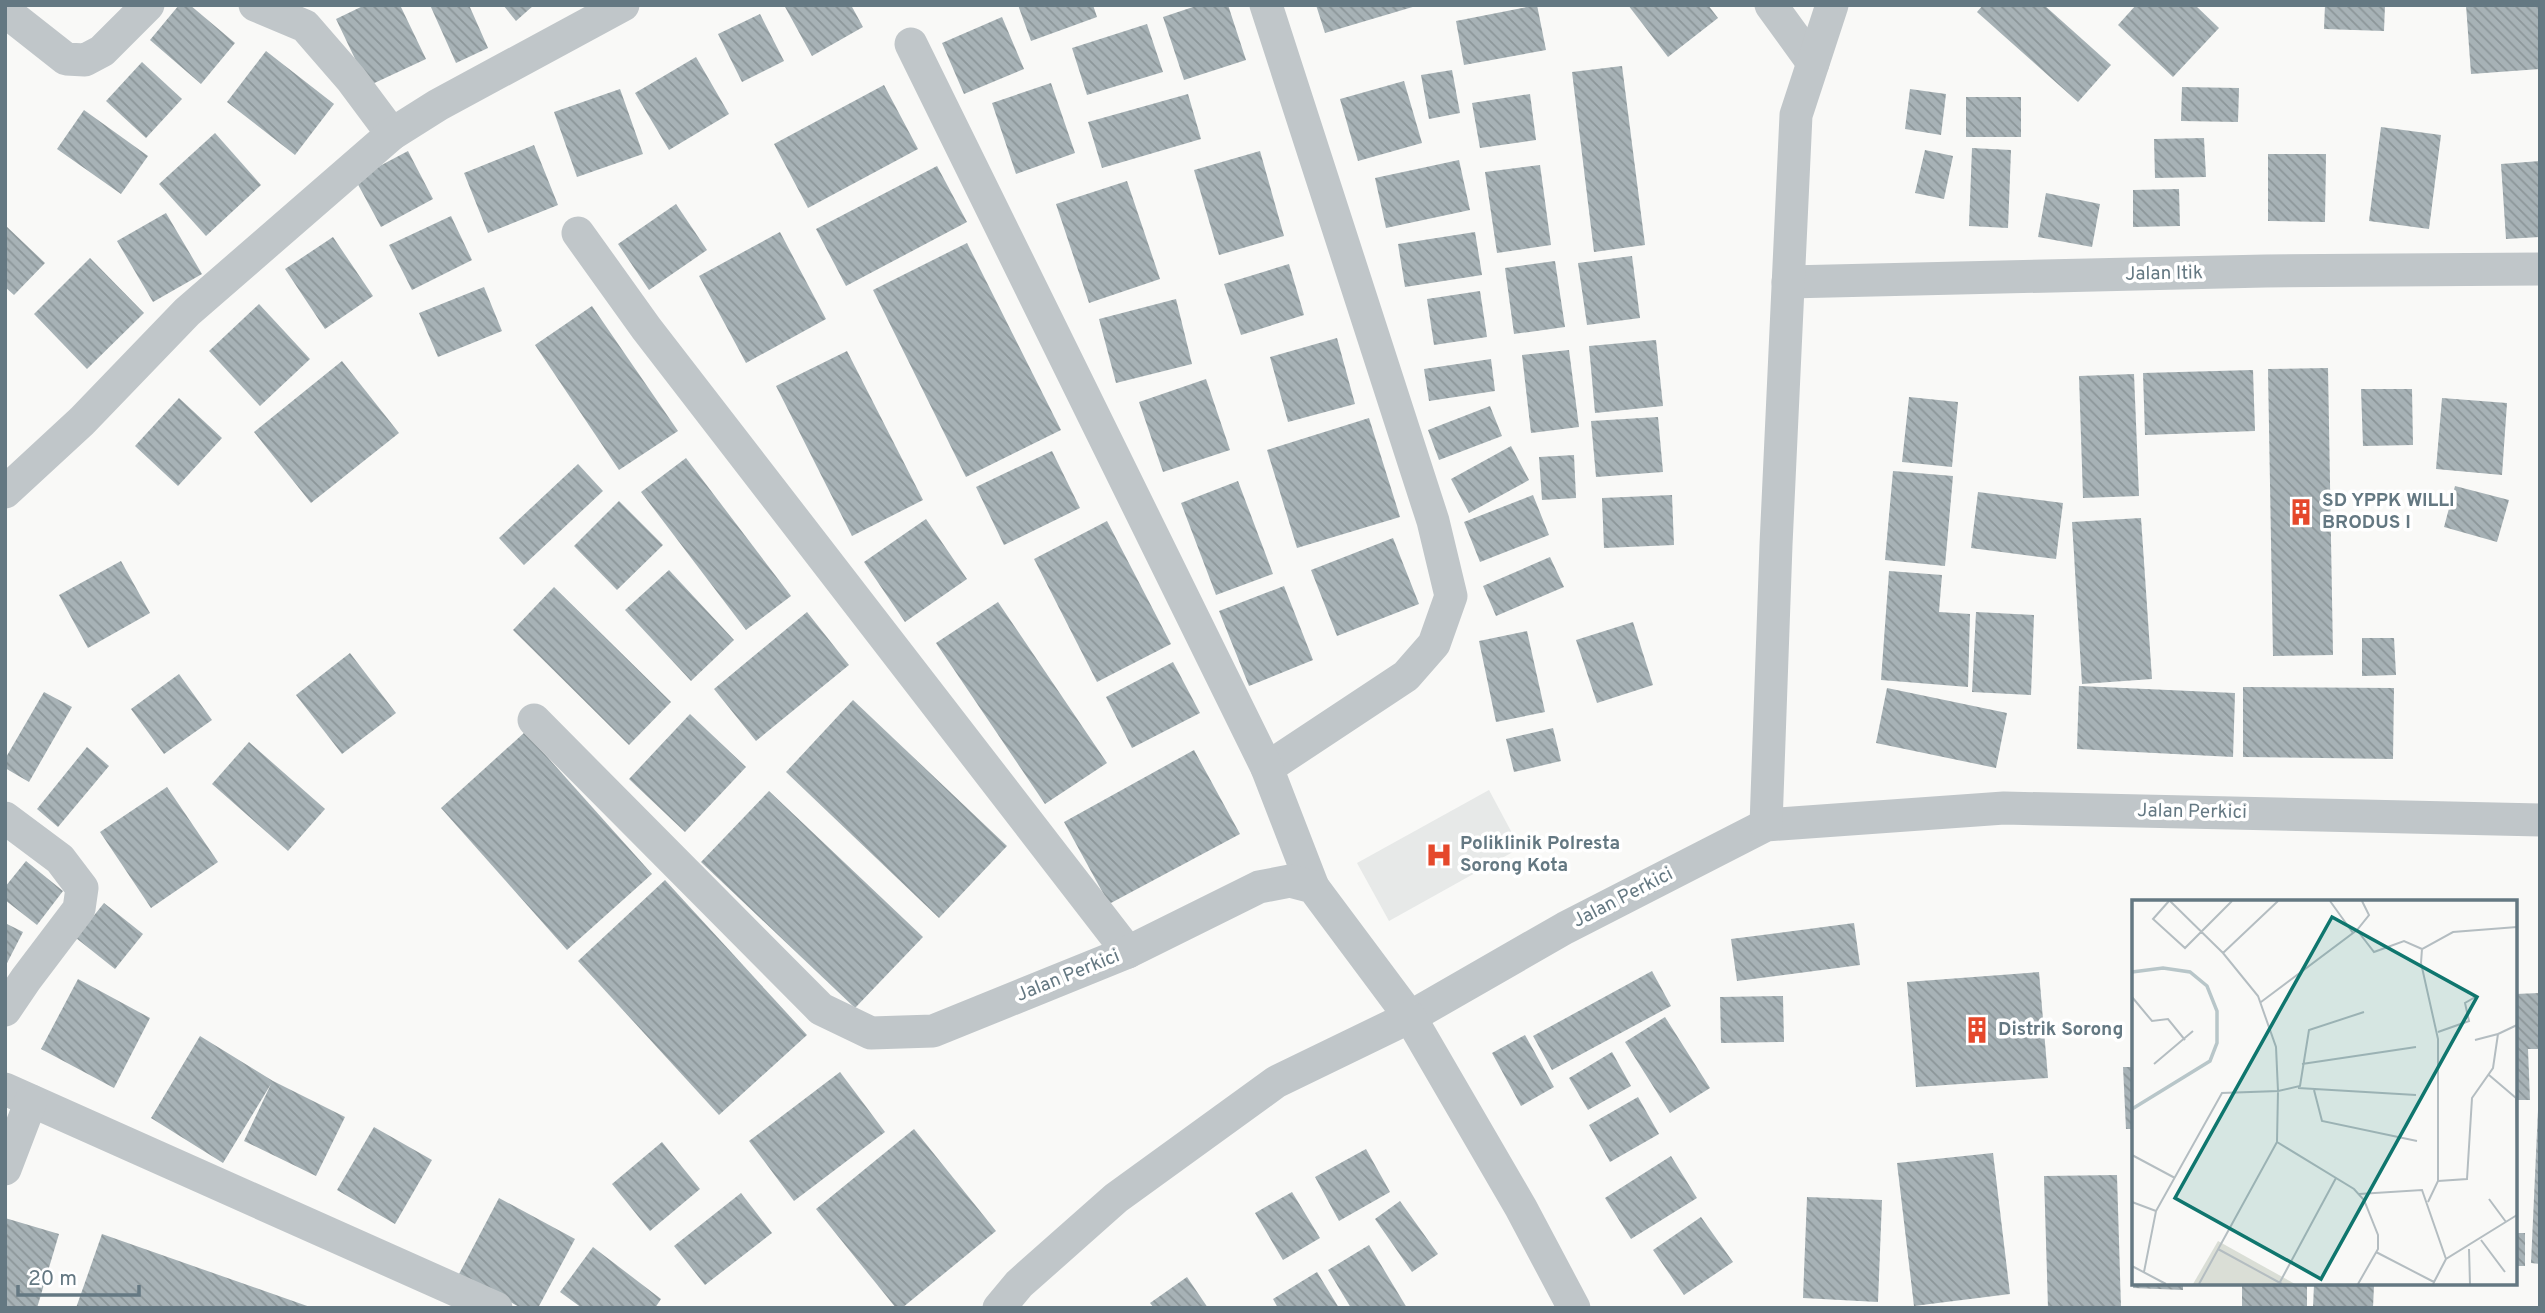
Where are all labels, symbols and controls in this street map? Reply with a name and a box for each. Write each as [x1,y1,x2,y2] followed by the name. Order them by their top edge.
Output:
[2125,261,2203,287] street label: Jalan Itik
[2322,489,2455,535] place label: SD YPPK WILLI BRODUS I
[2286,497,2316,527] building icon: SD YPPK WILLI BRODUS I
[2137,799,2247,825] street label: Jalan Perkici
[1460,832,1620,878] place label: Poliklinik Polresta Sorong Kota
[1424,840,1454,870] hospital icon: Poliklinik Polresta Sorong Kota
[1569,862,1677,934] street label: Jalan Perkici
[2132,900,2517,1285] inset map
[1013,944,1123,1008] street label: Jalan Perkici
[1962,1015,1992,1045] building icon: Distrik Sorong
[1998,1018,2123,1042] place label: Distrik Sorong
[18,1254,138,1298] scale bar
[28,1266,77,1293] text: 20 m

